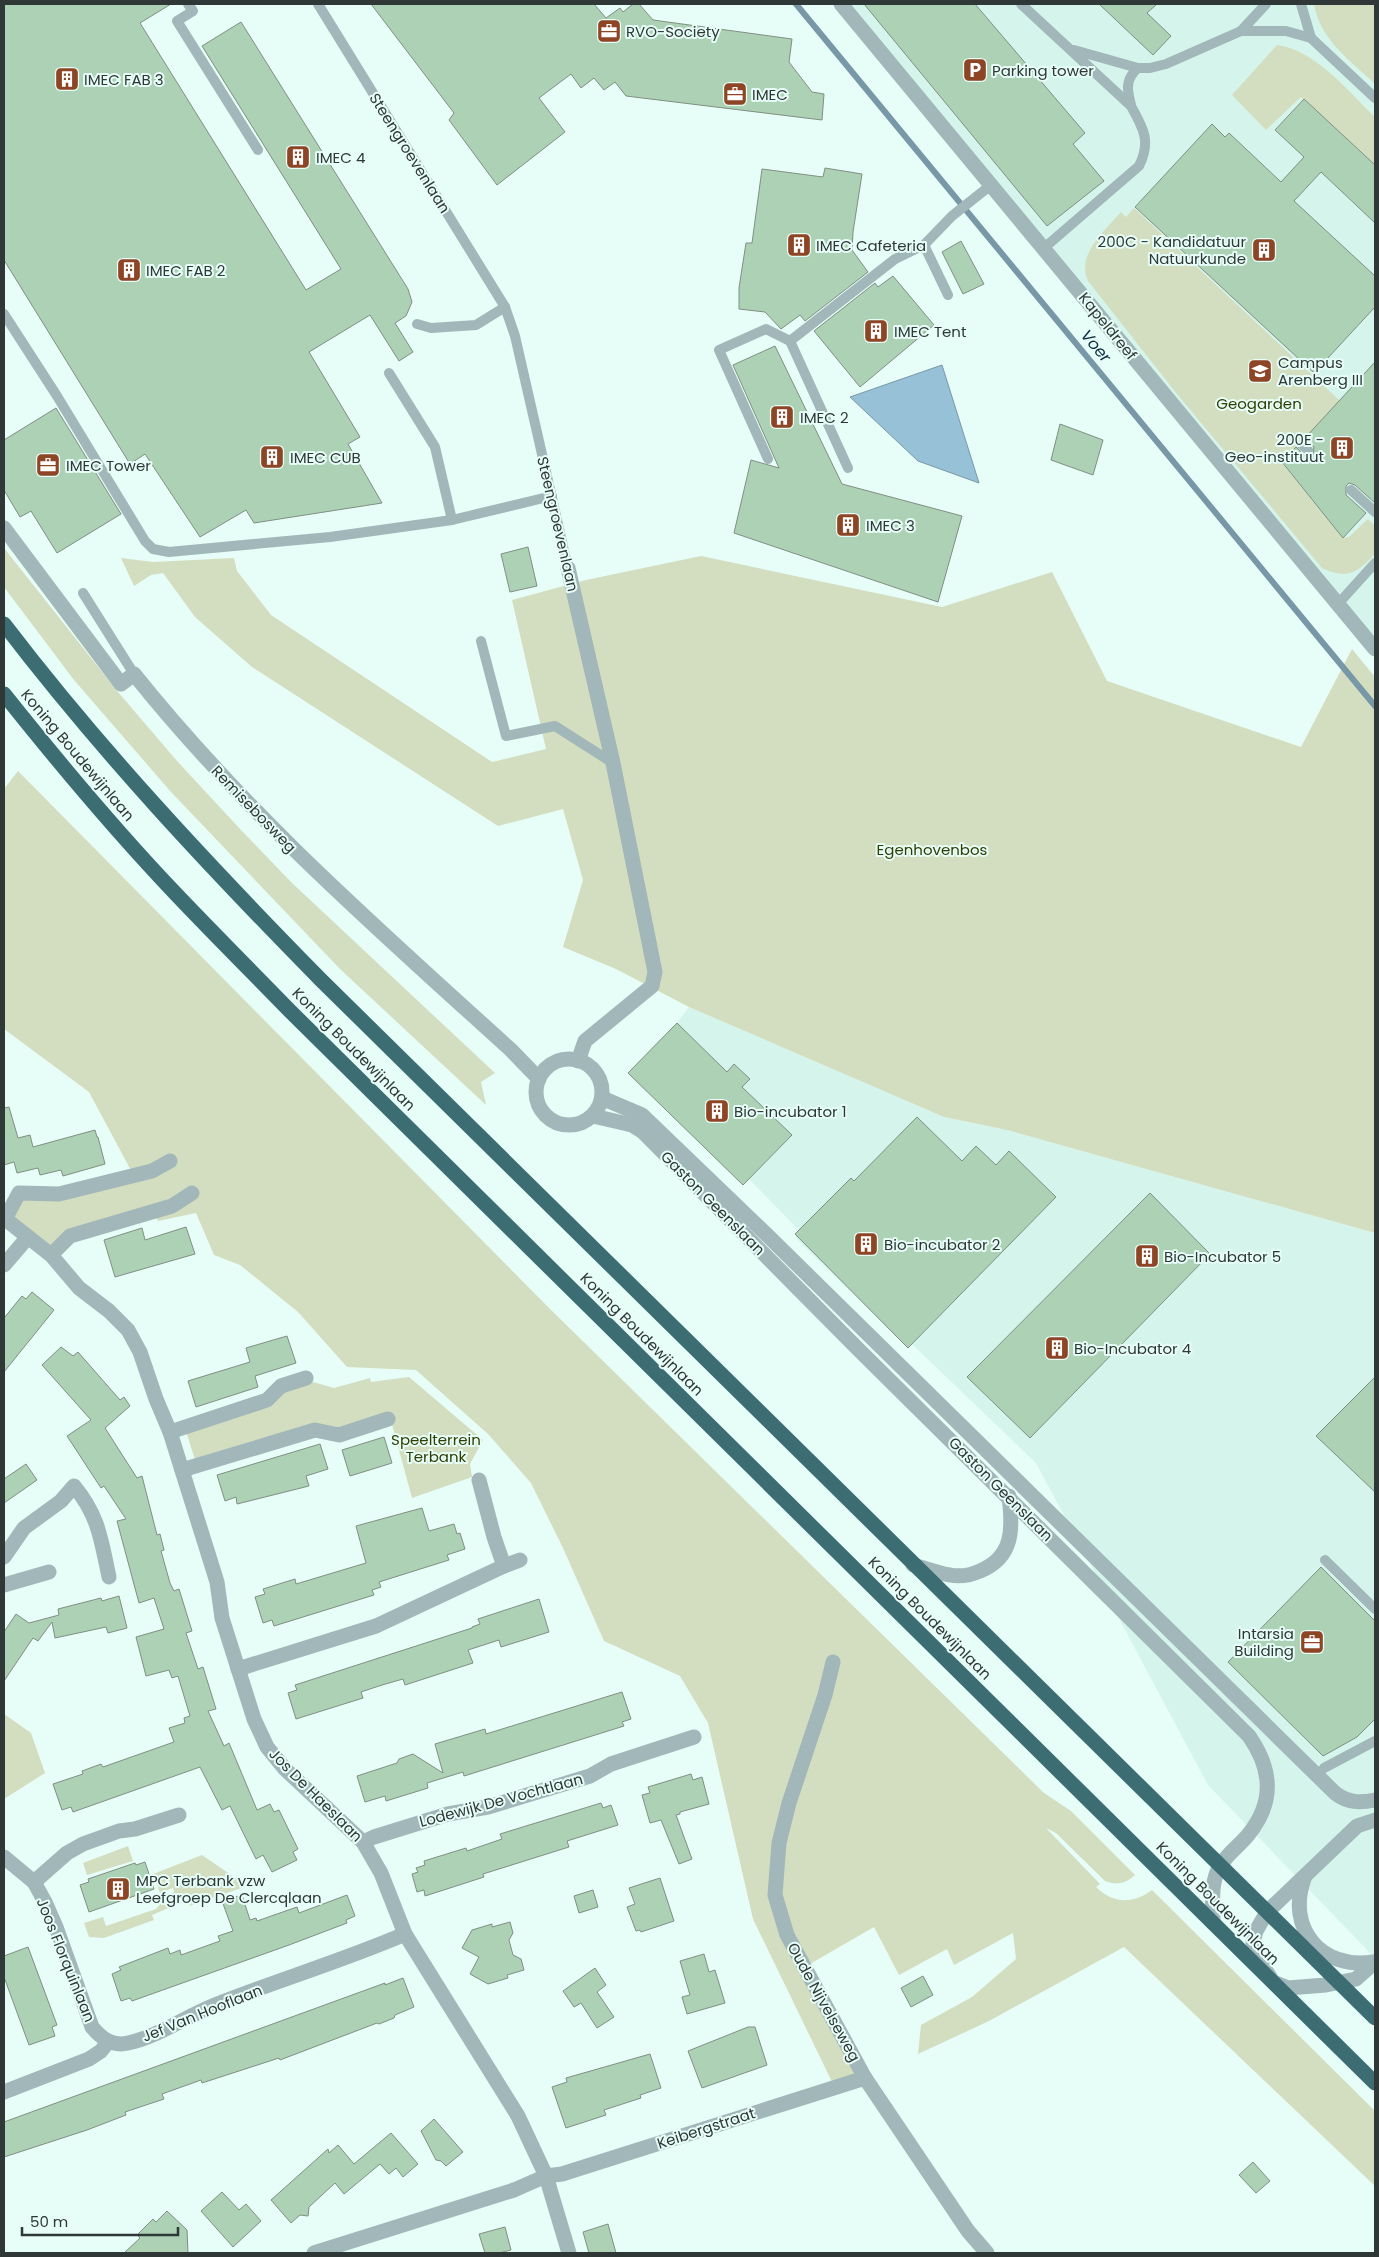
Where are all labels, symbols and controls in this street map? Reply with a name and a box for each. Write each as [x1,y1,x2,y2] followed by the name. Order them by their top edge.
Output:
[596,18,622,44] office icon: RVO-Society
[626,21,720,42] place label: RVO-Society
[962,57,988,83] parking icon: Parking tower
[992,60,1094,81] place label: Parking tower
[54,66,80,92] building icon: IMEC FAB 3
[84,69,164,90] place label: IMEC FAB 3
[722,81,748,107] office icon: IMEC
[752,84,788,105] place label: IMEC
[365,89,455,217] street label: Steengroevenlaan
[285,144,311,170] building icon: IMEC 4
[316,147,365,168] place label: IMEC 4
[1098,231,1246,269] place label: 200C - Kandidatuur Natuurkunde
[786,232,812,258] building icon: IMEC Cafeteria
[816,235,926,256] place label: IMEC Cafeteria
[1251,237,1277,263] building icon: 200C - Kandidatuur Natuurkunde
[116,257,142,283] building icon: IMEC FAB 2
[146,260,225,281] place label: IMEC FAB 2
[1074,288,1142,364] street label: Kapeldreef
[863,318,889,344] building icon: IMEC Tent
[894,321,966,342] place label: IMEC Tent
[1075,324,1117,368] water label: Voer
[1278,352,1363,390] place label: Campus Arenberg III
[1247,358,1273,384] school or university icon: Campus Arenberg III
[1216,393,1302,414] park label: Geogarden
[769,404,795,430] building icon: IMEC 2
[800,407,849,428] place label: IMEC 2
[1225,429,1324,467] place label: 200E - Geo-instituut
[1329,435,1355,461] building icon: 200E - Geo-instituut
[259,444,285,470] building icon: IMEC CUB
[290,447,361,468] place label: IMEC CUB
[35,452,61,478] office icon: IMEC Tower
[532,454,584,594] street label: Steengroevenlaan
[66,455,151,476] place label: IMEC Tower
[835,512,861,538] building icon: IMEC 3
[866,515,915,536] place label: IMEC 3
[16,685,140,825] street label: Koning Boudewijnlaan
[207,761,301,857] street label: Remisebosweg
[877,839,988,860] park label: Egenhovenbos
[288,983,420,1115] street label: Koning Boudewijnlaan
[704,1098,730,1124] building icon: Bio-incubator 1
[734,1101,847,1122] place label: Bio-incubator 1
[656,1146,770,1260] street label: Gaston Geenslaan
[853,1231,879,1257] building icon: Bio-incubator 2
[884,1234,1000,1255] place label: Bio-incubator 2
[1134,1243,1160,1269] building icon: Bio-Incubator 5
[1164,1246,1281,1267] place label: Bio-Incubator 5
[576,1268,708,1400] street label: Koning Boudewijnlaan
[1044,1335,1070,1361] building icon: Bio-Incubator 4
[1074,1338,1191,1359] place label: Bio-Incubator 4
[391,1429,481,1467] park label: Speelterrein Terbank
[944,1432,1058,1546] street label: Gaston Geenslaan
[864,1552,996,1684] street label: Koning Boudewijnlaan
[1234,1623,1294,1661] place label: Intarsia Building
[1299,1629,1325,1655] office icon: Intarsia Building
[265,1744,367,1846] street label: Jos De Haeslaan
[417,1768,585,1832] street label: Lodewijk De Vochtlaan
[1152,1837,1284,1969] street label: Koning Boudewijnlaan
[136,1870,322,1908] place label: MPC Terbank vzw Leefgroep De Clercqlaan
[105,1876,131,1902] building icon: MPC Terbank vzw Leefgroep De Clercqlaan
[32,1895,100,2025] street label: Joos Florquinlaan
[783,1939,865,2065] street label: Oude Nijvelseweg
[139,1979,265,2047] street label: Jef Van Hooflaan
[654,2102,758,2154] street label: Keibergstraat
[22,2204,179,2236] scale bar
[30,2211,68,2232] text: 50 m

